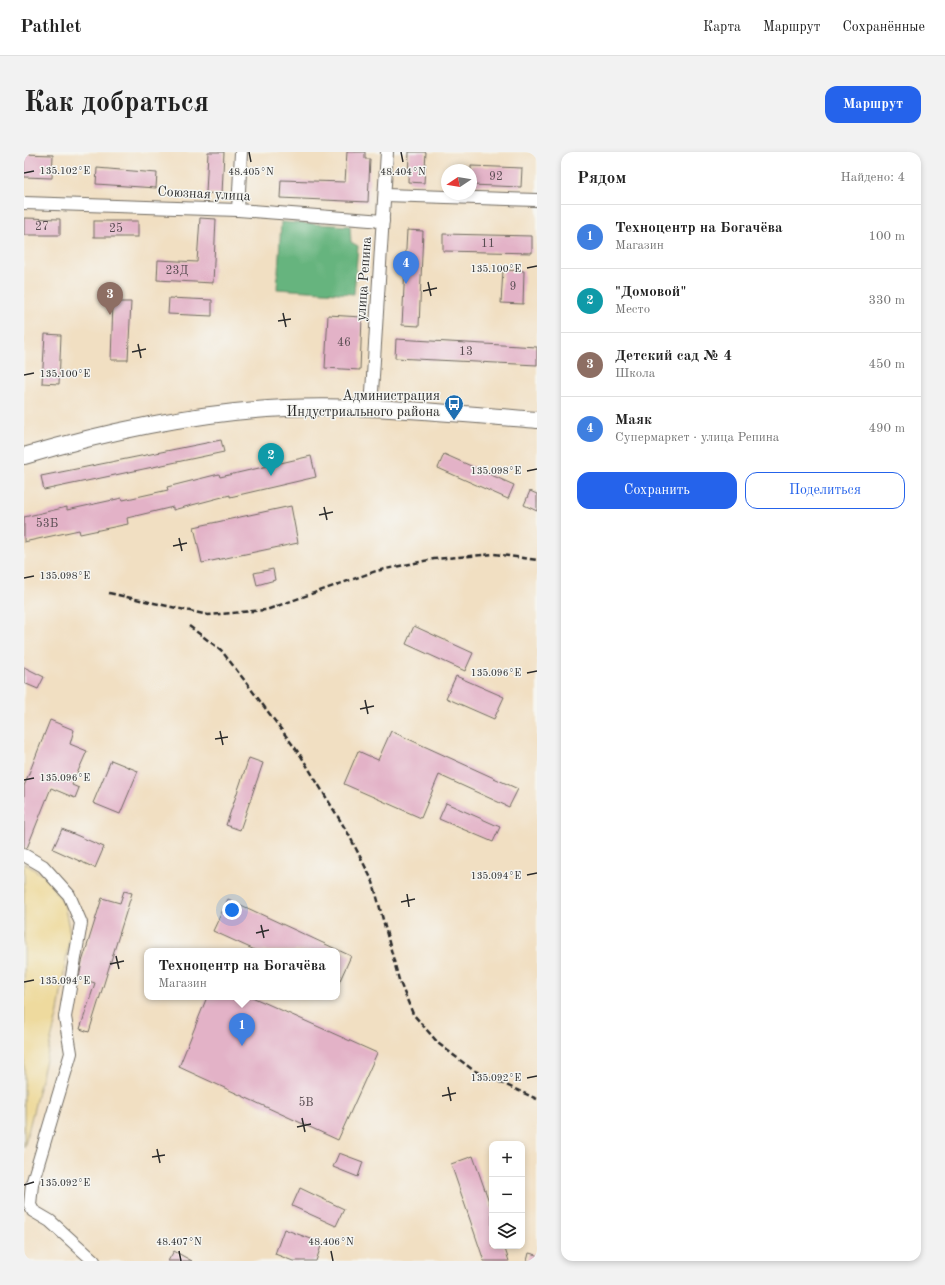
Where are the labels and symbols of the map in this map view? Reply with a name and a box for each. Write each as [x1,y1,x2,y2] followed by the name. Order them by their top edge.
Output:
[441,164,477,200] north arrow
[40,166,90,176] text: 135.102°E
[228,167,274,177] text: 48.405°N
[380,167,426,177] text: 48.404°N
[489,171,503,183] house number: 92
[157,185,251,203] street label: Союзная улица
[35,221,49,233] house number: 27
[109,222,123,235] house number: 25
[354,236,374,322] street label: улица Репина
[481,238,495,250] house number: 11
[393,251,419,284] pin: 4
[471,264,521,274] text: 135.100°E
[166,265,189,277] house number: 23Д
[510,281,516,293] house number: 9
[97,282,123,315] pin: 3
[337,337,351,349] house number: 46
[459,346,473,358] house number: 13
[40,369,90,379] text: 135.100°E
[287,389,440,419] place label: Администрация Индустриального района
[443,393,465,421] bus stop icon: Администрация Индустриального района
[258,443,284,476] pin: 2
[471,466,521,476] text: 135.098°E
[36,517,58,530] house number: 53Б
[40,571,90,581] text: 135.098°E
[471,668,521,678] text: 135.096°E
[40,773,90,783] text: 135.096°E
[471,871,521,881] text: 135.094°E
[222,900,242,920] your location
[40,976,90,986] text: 135.094°E
[229,1013,255,1046] pin: 1
[471,1073,521,1083] text: 135.092°E
[298,1096,314,1109] house number: 5В
[40,1178,90,1188] text: 135.092°E
[156,1237,202,1247] text: 48.407°N
[308,1237,354,1247] text: 48.406°N

